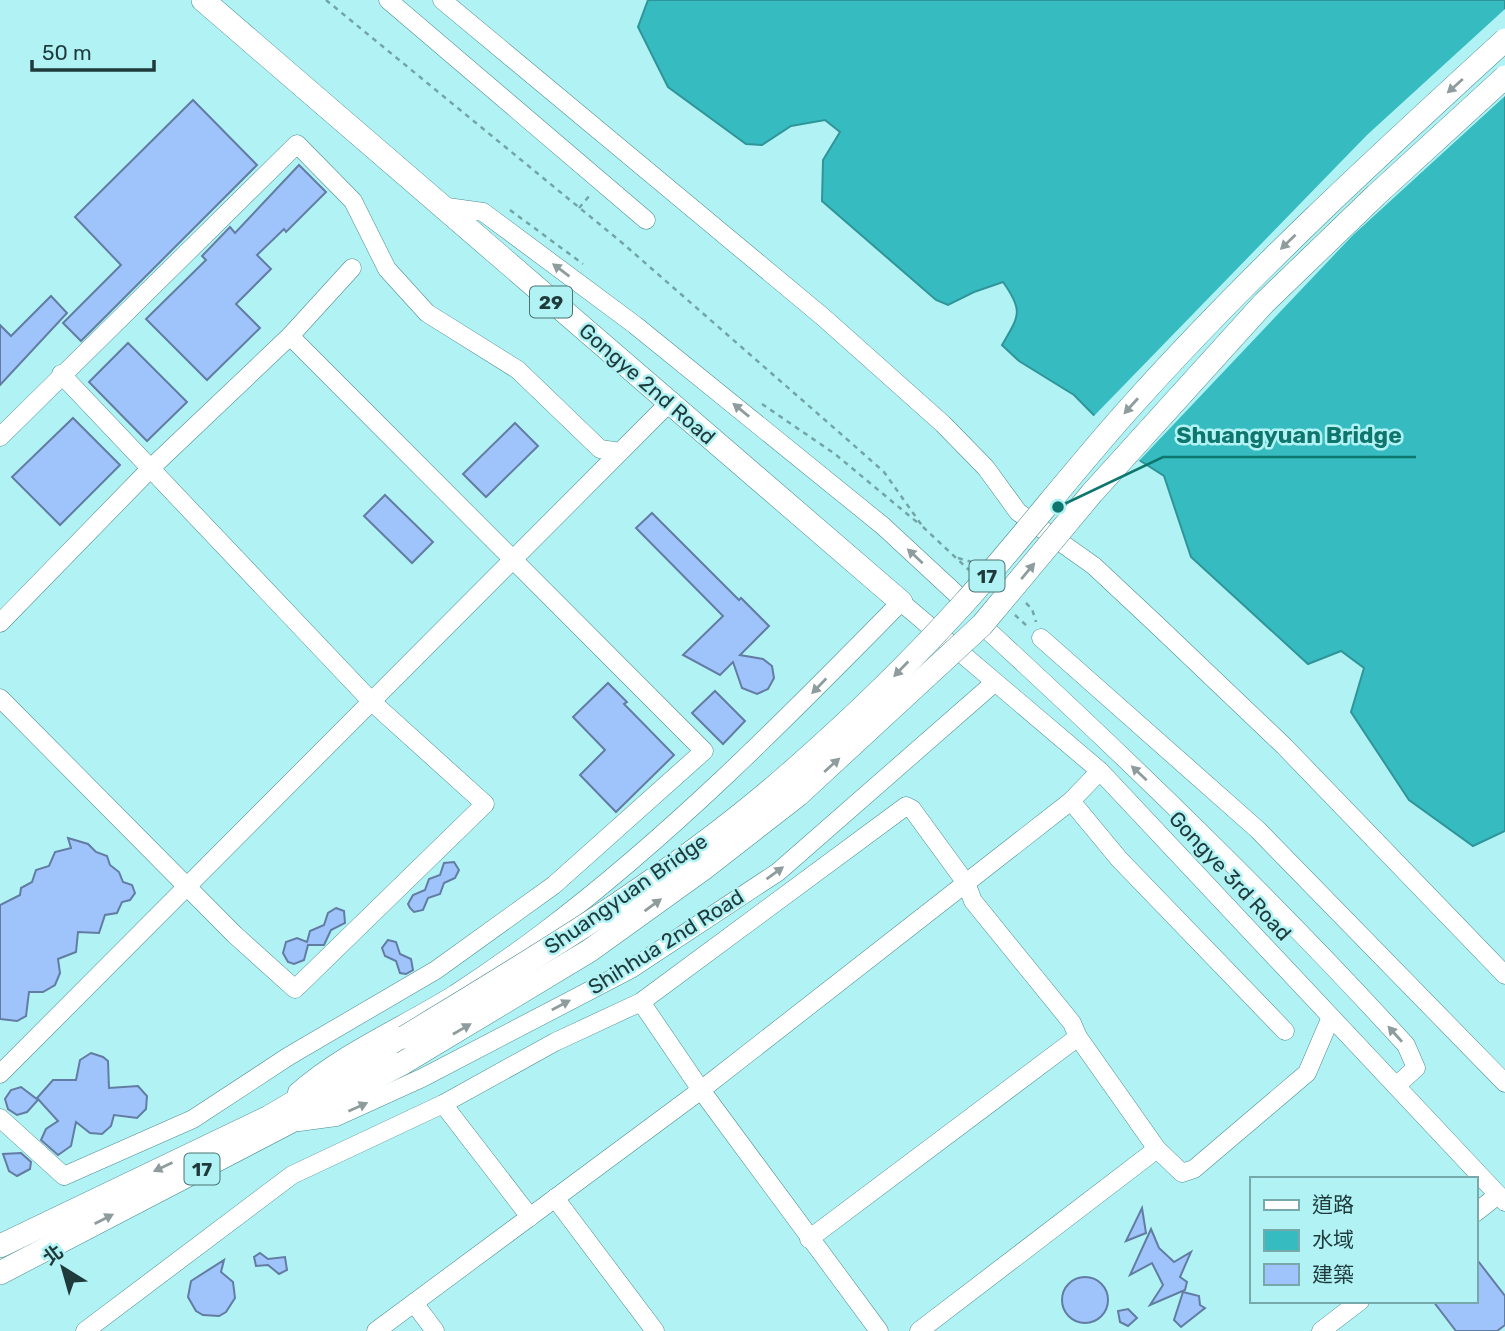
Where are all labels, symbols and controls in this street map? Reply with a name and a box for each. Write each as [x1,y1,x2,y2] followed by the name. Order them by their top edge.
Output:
[32,28,154,72] scale bar
[42,40,92,65] text: 50 m
[1446,78,1463,94] one-way arrow
[1280,233,1297,249] one-way arrow
[552,263,570,277] one-way arrow
[530,286,572,318] road number: 29
[574,318,721,450] street label: Gongye 2nd Road
[1123,397,1139,415] one-way arrow
[732,402,750,417] one-way arrow
[1163,413,1416,457] callout: Shuangyuan Bridge
[1176,421,1402,449] text: Shuangyuan Bridge
[907,548,924,564] one-way arrow
[970,561,1004,592] road number: 17
[1020,562,1035,579] one-way arrow
[893,660,909,677] one-way arrow
[810,677,827,694] one-way arrow
[823,757,841,773] one-way arrow
[1131,765,1148,781] one-way arrow
[1164,806,1297,945] street label: Gongye 3rd Road
[540,828,712,959] street label: Shuangyuan Bridge
[766,866,784,880] one-way arrow
[583,884,748,999] street label: Shihhua 2nd Road
[644,898,662,912] one-way arrow
[551,1000,571,1011] one-way arrow
[452,1022,471,1035] one-way arrow
[1387,1025,1403,1043] one-way arrow
[348,1101,368,1113] one-way arrow
[184,1154,220,1184] road number: 17
[153,1161,173,1173] one-way arrow
[1250,1177,1477,1303] legend
[1312,1192,1354,1217] text: 道路
[94,1213,114,1225] one-way arrow
[1312,1227,1354,1252] text: 水域
[28,1233,98,1303] north arrow
[39,1240,68,1270] text: 北
[1312,1262,1354,1287] text: 建築

